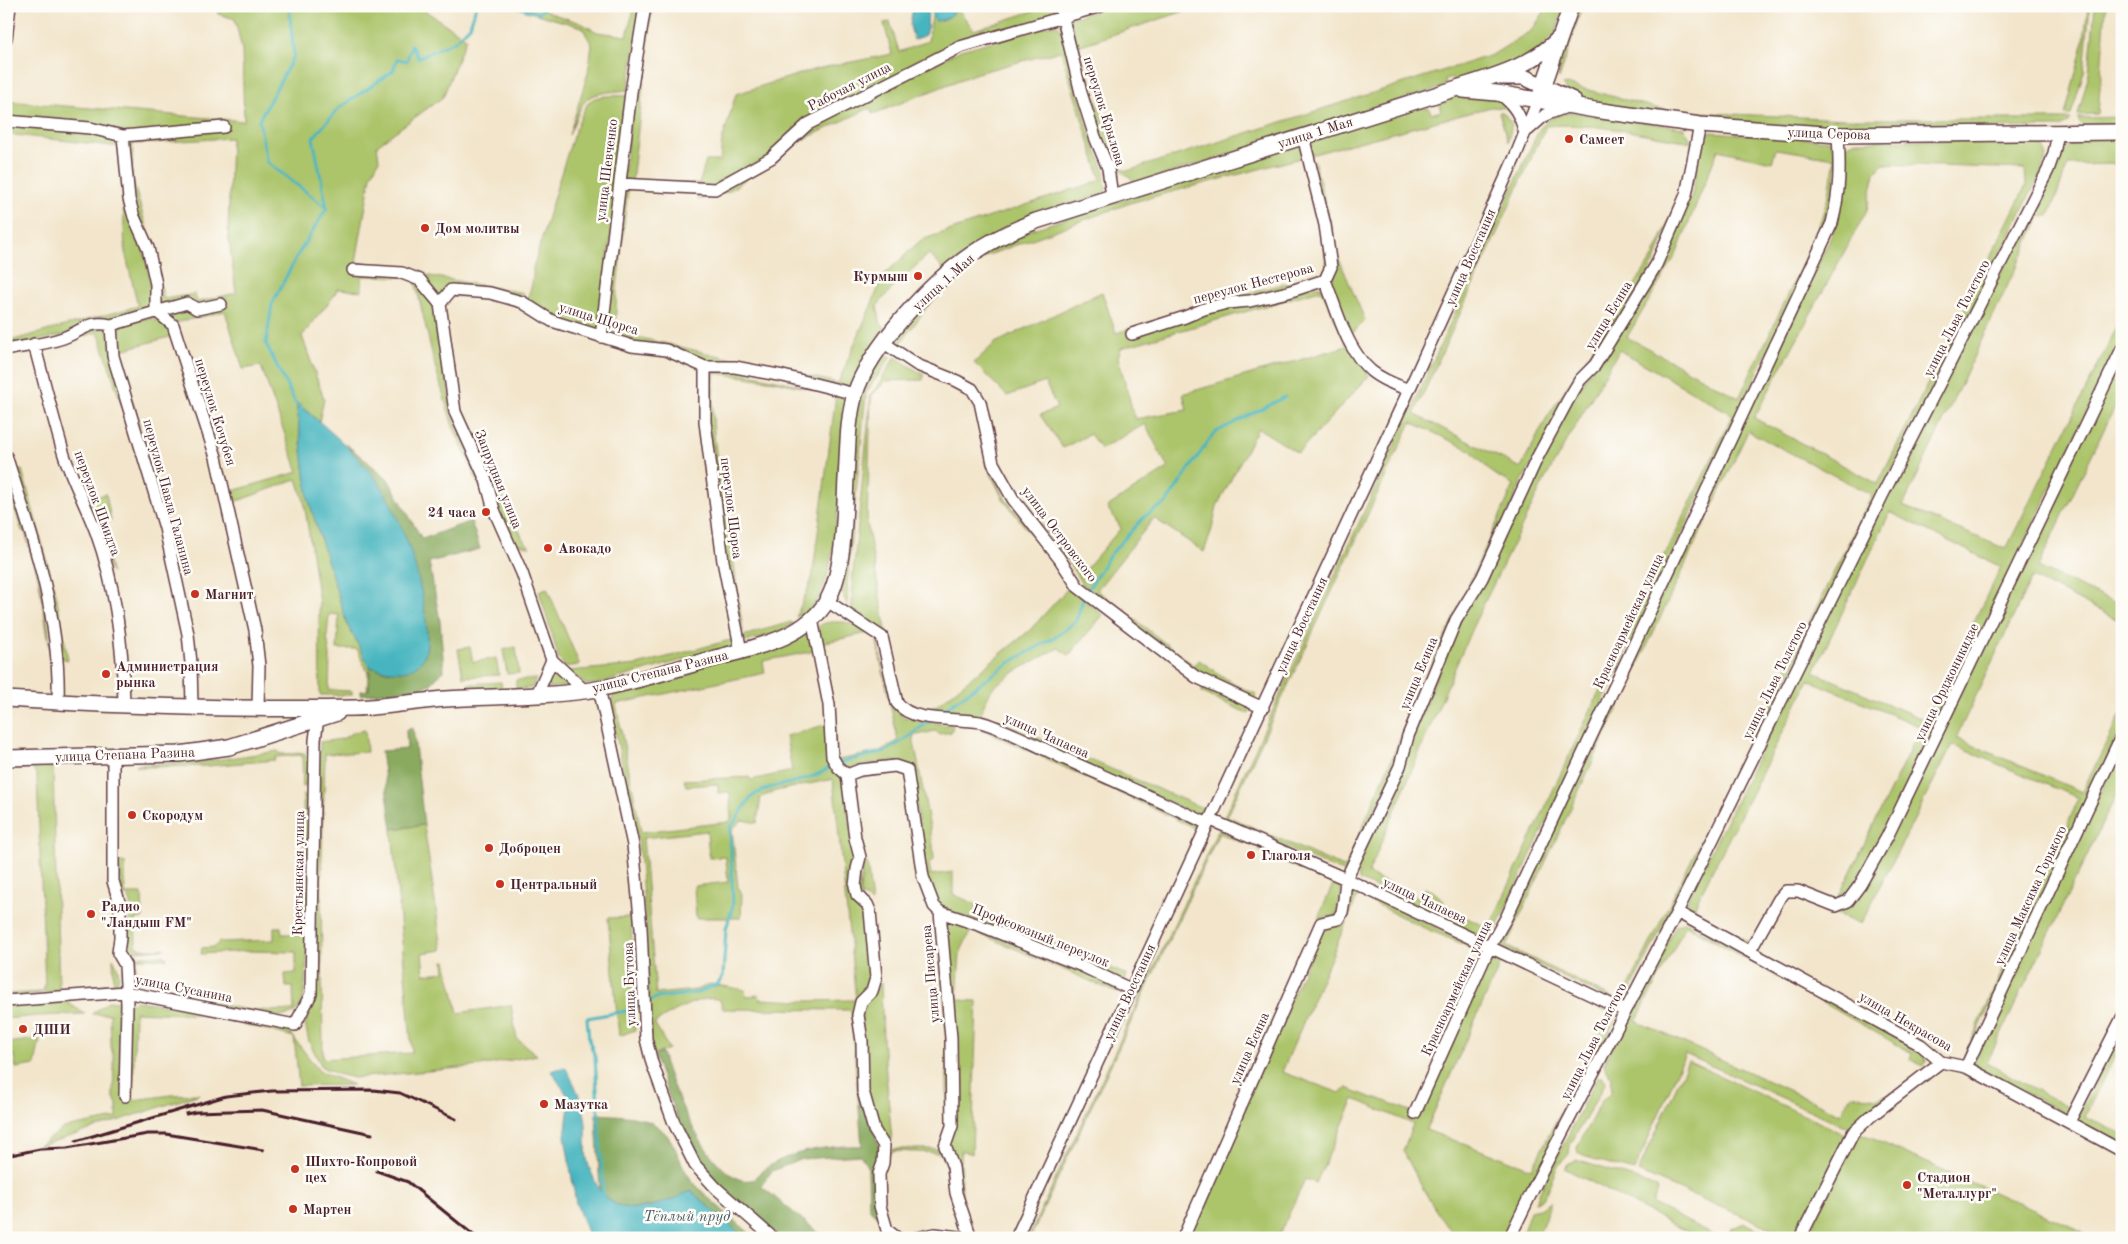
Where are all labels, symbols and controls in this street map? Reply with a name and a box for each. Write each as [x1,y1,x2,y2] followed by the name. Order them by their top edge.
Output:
[1081,55,1127,168] street label: переулок Крылова
[806,60,893,114] street label: Рабочая улица
[1276,115,1354,151] street label: улица 1 Мая
[594,118,620,222] street label: улица Шевченко
[1787,126,1871,142] street label: улица Серова
[1563,133,1575,145] marker: Самсет
[1579,133,1624,147] place label: Самсет
[1443,207,1499,308] street label: улица Восстания
[419,222,431,234] marker: Дом молитвы
[435,222,520,236] place label: Дом молитвы
[910,252,977,314] street label: улица 1 Мая
[1921,257,1993,379] street label: улица Льва Толстого
[1192,261,1315,307] street label: переулок Нестерова
[853,270,908,284] place label: Курмыш
[912,270,924,282] marker: Курмыш
[1583,279,1635,352] street label: улица Есина
[557,300,640,338] street label: улица Щорса
[192,357,238,468] street label: переулок Кочубея
[140,418,196,577] street label: переулок Павла Галанина
[472,428,524,531] street label: Запрудная улица
[72,449,123,558] street label: переулок Шмидта
[718,457,744,560] street label: переулок Щорса
[1019,484,1100,585] street label: улица Островского
[428,506,476,520] place label: 24 часа
[480,506,492,518] marker: 24 часа
[542,542,554,554] marker: Авокадо
[558,542,611,556] place label: Авокадо
[1591,551,1667,692] street label: Красноармейская улица
[1273,575,1330,676] street label: улица Восстания
[189,588,201,600] marker: Магнит
[205,588,254,602] place label: Магнит
[1740,619,1810,742] street label: улица Льва Толстого
[1912,621,1982,744] street label: улица Орджоникидзе
[1397,635,1441,712] street label: улица Есина
[591,648,730,696] street label: улица Степана Разина
[116,660,218,690] place label: Администрация рынка
[100,668,112,680] marker: Администрация рынка
[1002,711,1091,761] street label: улица Чапаева
[55,746,195,764] street label: улица Степана Разина
[126,809,138,821] marker: Скородум
[142,809,203,823] place label: Скородум
[291,810,307,936] street label: Крестьянская улица
[1992,823,2069,967] street label: улица Максима Горького
[483,842,495,854] marker: Доброцен
[499,842,561,856] place label: Доброцен
[1245,849,1257,861] marker: Глаголя
[1261,849,1311,863] place label: Глаголя
[1380,875,1469,927] street label: улица Чапаева
[494,878,506,890] marker: Центральный
[510,878,597,892] place label: Центральный
[101,900,192,930] place label: Радио "Ландыш FM"
[970,902,1111,971] street label: Профсоюзный переулок
[85,908,97,920] marker: Радио "Ландыш FM"
[1419,918,1495,1059] street label: Красноармейская улица
[920,924,942,1024] street label: улица Писарева
[622,942,638,1026] street label: улица Бутова
[1101,942,1158,1043] street label: улица Восстания
[134,973,234,1005] street label: улица Сусанина
[1558,980,1630,1102] street label: улица Льва Толстого
[1856,990,1955,1054] street label: улица Некрасова
[1228,1010,1272,1087] street label: улица Есина
[17,1023,29,1035] marker: ДШИ
[33,1023,71,1037] place label: ДШИ
[538,1098,550,1110] marker: Мазутка
[554,1098,608,1112] place label: Мазутка
[305,1155,417,1185] place label: Шихто-Копровой цех
[289,1163,301,1175] marker: Шихто-Копровой цех
[1917,1171,1997,1201] place label: Стадион "Металлург"
[1901,1179,1913,1191] marker: Стадион "Металлург"
[287,1203,299,1215] marker: Мартен
[303,1203,352,1217] place label: Мартен
[644,1210,731,1225] water label: Тёплый пруд

